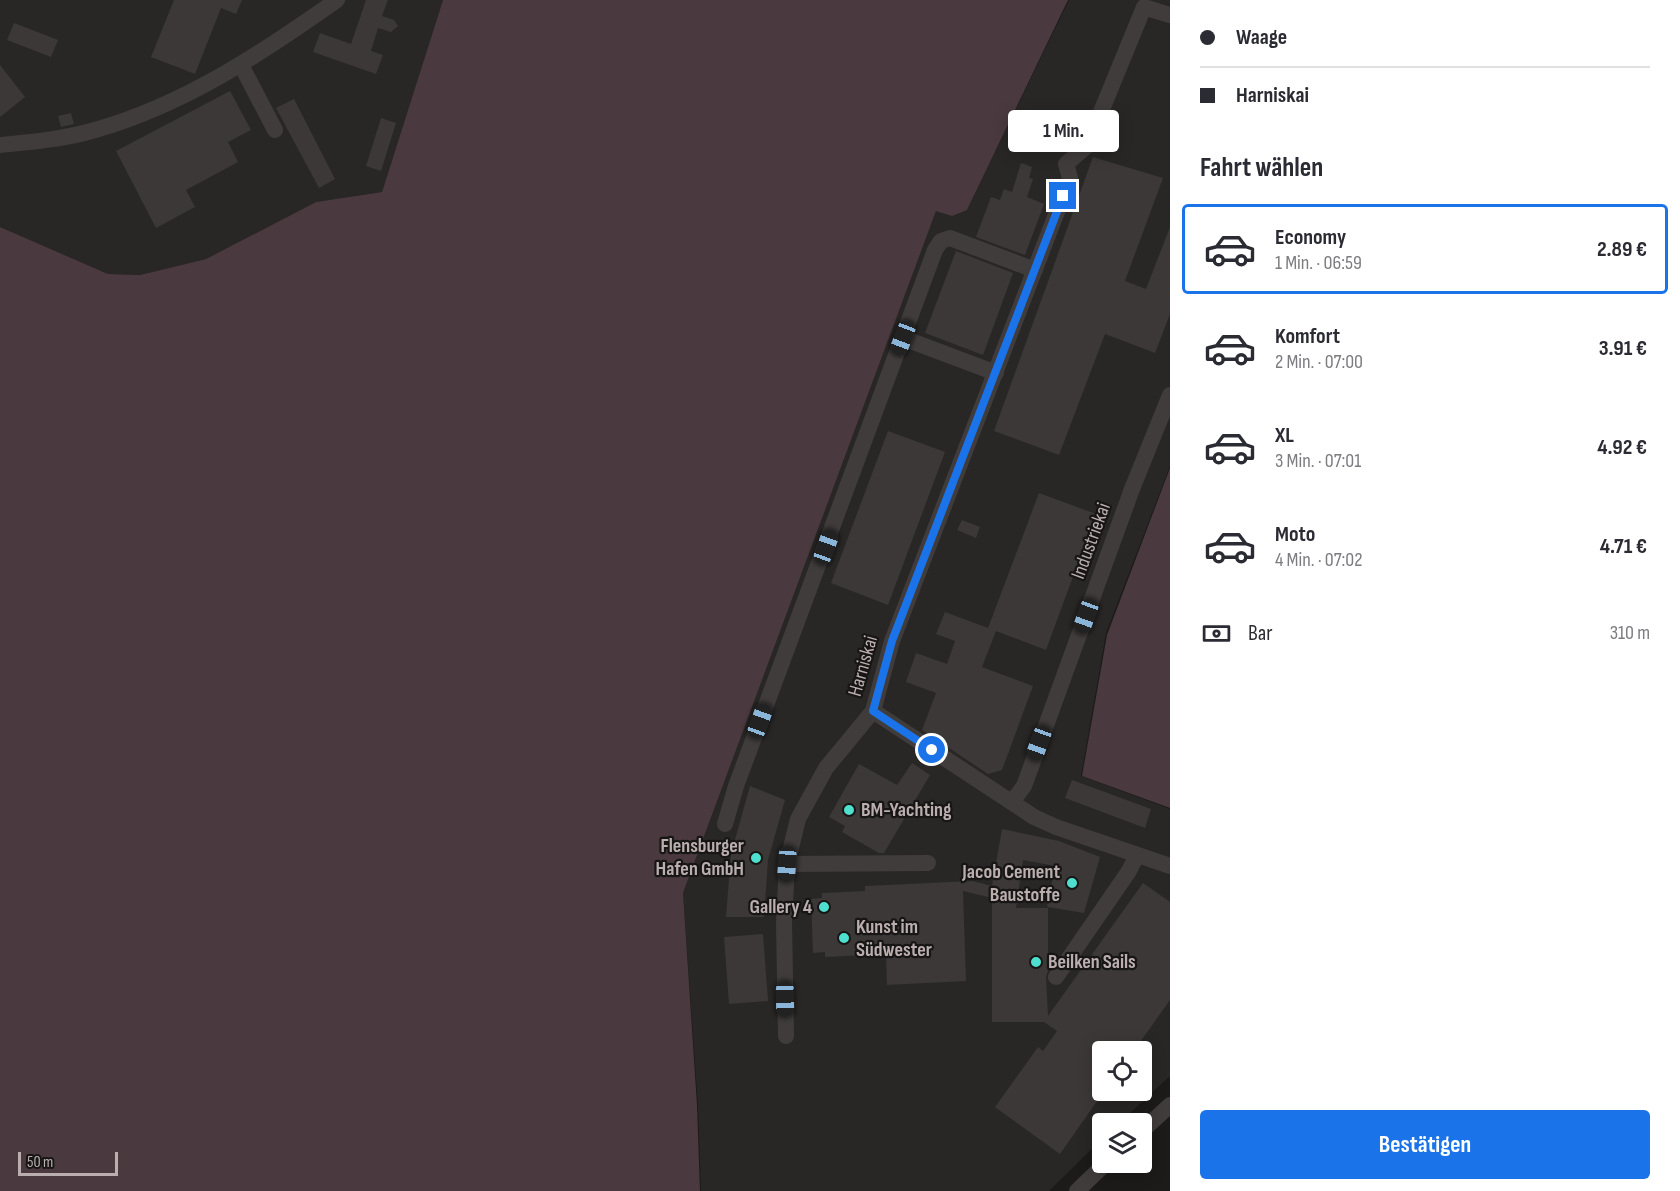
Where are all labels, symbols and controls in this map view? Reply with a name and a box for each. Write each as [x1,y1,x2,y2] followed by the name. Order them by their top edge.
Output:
[1236,24,1287,51] text: Waage
[1236,82,1309,109] text: Harniskai
[1008,109,1118,151] callout: 1 Min.
[1043,119,1084,143] text: 1 Min.
[1200,152,1323,184] text: Fahrt wählen
[1049,182,1076,209] route end
[1203,222,1257,276] icon: car
[1275,224,1346,251] text: Economy
[1597,236,1647,263] text: 2.89 €
[1275,251,1362,275] text: 1 Min. · 06:59
[888,318,918,358] car
[1203,321,1257,375] icon: car
[1275,323,1340,350] text: Komfort
[1599,335,1647,362] text: 3.91 €
[1275,350,1363,374] text: 2 Min. · 07:00
[1203,420,1257,474] icon: car
[1275,422,1294,449] text: XL
[1597,434,1647,461] text: 4.92 €
[1275,449,1361,473] text: 3 Min. · 07:01
[1066,500,1116,582] street label: Industriekai
[1203,519,1257,573] icon: car
[1275,521,1315,548] text: Moto
[811,527,841,567] car
[1600,533,1647,560] text: 4.71 €
[1275,548,1362,572] text: 4 Min. · 07:02
[1071,596,1101,636] car
[1200,617,1233,650] icon: cash
[1248,620,1273,647] text: Bar
[1610,621,1650,645] text: 310 m
[843,633,883,699] street label: Harniskai
[745,701,775,741] car
[1024,723,1054,763] car
[918,736,945,763] route start
[861,798,952,822] place label: BM-Yachting
[842,803,856,817] marker: BM-Yachting
[656,834,744,881] place label: Flensburger Hafen GmbH
[777,845,797,883] car
[749,851,763,865] marker: Flensburger Hafen GmbH
[961,860,1060,907] place label: Jacob Cement Baustoffe
[1065,876,1079,890] marker: Jacob Cement Baustoffe
[750,895,812,919] place label: Gallery 4
[817,900,831,914] marker: Gallery 4
[856,915,932,962] place label: Kunst im Südwester
[837,931,851,945] marker: Kunst im Südwester
[1048,950,1136,974] place label: Beilken Sails
[1029,955,1043,969] marker: Beilken Sails
[776,981,794,1017] car
[1092,1041,1152,1173] map controls
[1092,1041,1152,1101] button: locate
[1200,1110,1650,1179] button: Bestätigen
[1092,1113,1152,1173] button: layers
[18,1149,118,1176] scale bar
[27,1153,53,1172] text: 50 m

